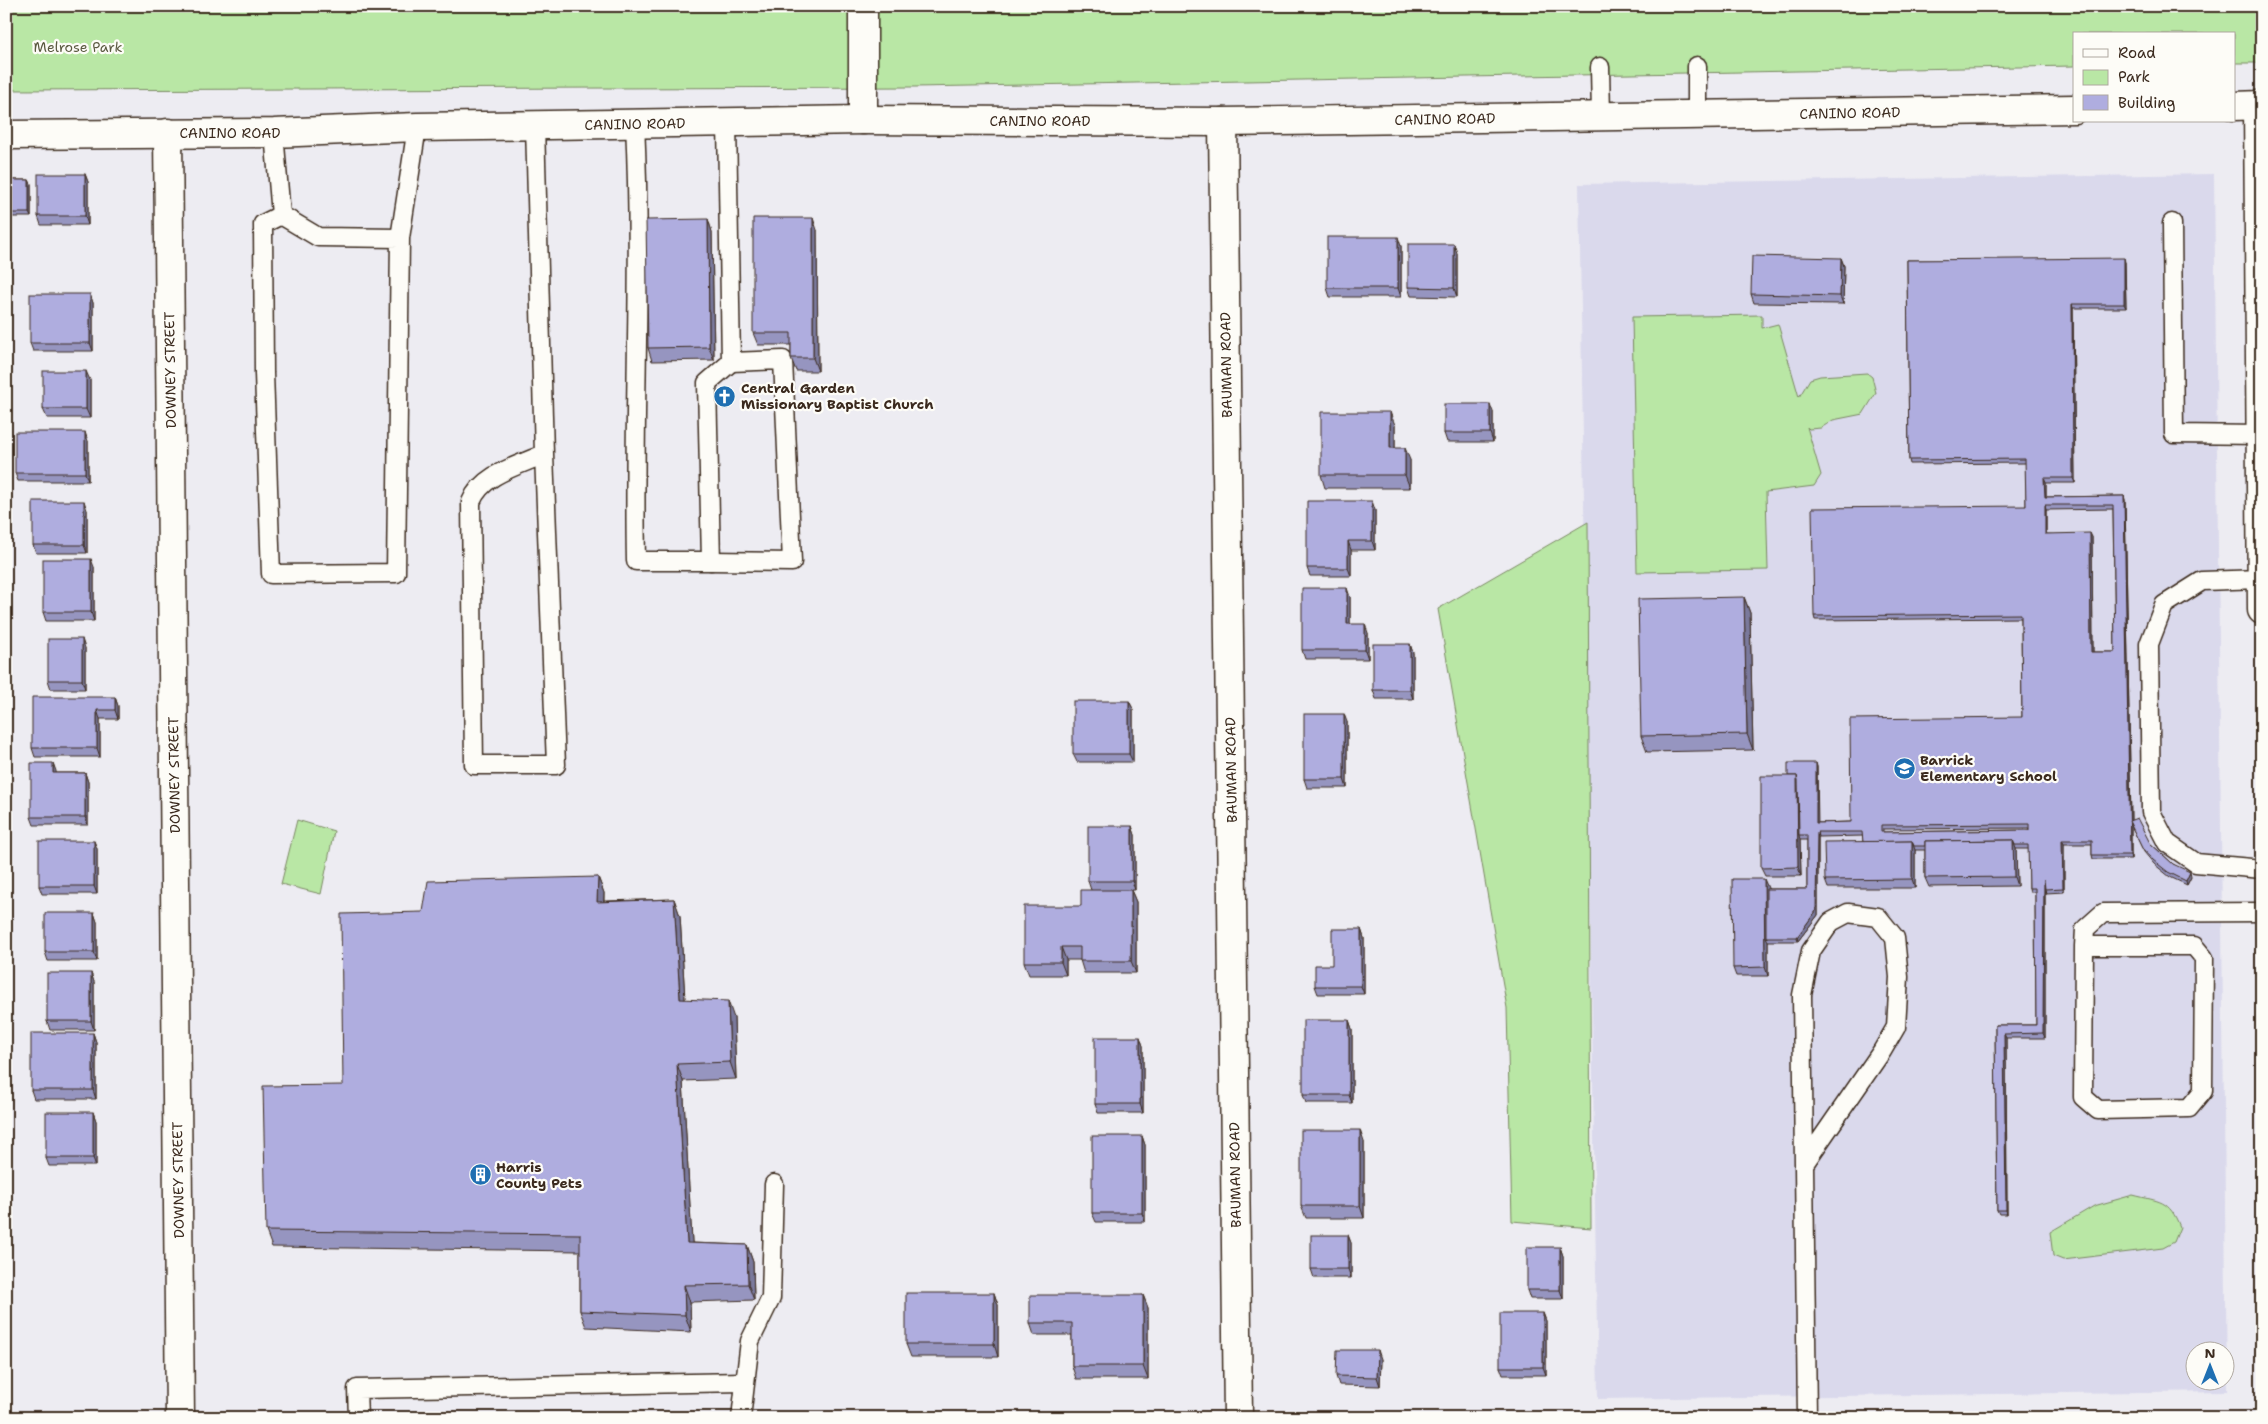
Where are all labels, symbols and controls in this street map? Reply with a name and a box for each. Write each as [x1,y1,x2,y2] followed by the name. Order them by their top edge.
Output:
[2073,32,2236,122] legend
[34,38,122,56] park label: Melrose Park
[2118,43,2156,63] text: Road
[2118,67,2150,87] text: Park
[2118,93,2175,113] text: Building
[1799,103,1901,123] street label: CANINO ROAD
[1394,109,1496,129] street label: CANINO ROAD
[989,112,1091,130] street label: CANINO ROAD
[584,114,686,134] street label: CANINO ROAD
[179,124,281,142] street label: CANINO ROAD
[160,311,180,428] street label: DOWNEY STREET
[1216,312,1236,418] street label: BAUMAN ROAD
[741,379,934,413] place label: Central Garden Missionary Baptist Church
[713,384,737,408] church icon: Central Garden Missionary Baptist Church
[164,716,184,833] street label: DOWNEY STREET
[1221,717,1241,823] street label: BAUMAN ROAD
[1920,751,2057,785] place label: Barrick Elementary School
[1892,756,1916,780] school or university icon: Barrick Elementary School
[168,1121,188,1238] street label: DOWNEY STREET
[1225,1122,1245,1228] street label: BAUMAN ROAD
[496,1158,582,1192] place label: Harris County Pets
[468,1163,492,1187] building icon: Harris County Pets
[2186,1342,2236,1392] north arrow
[2204,1344,2216,1362] text: N

